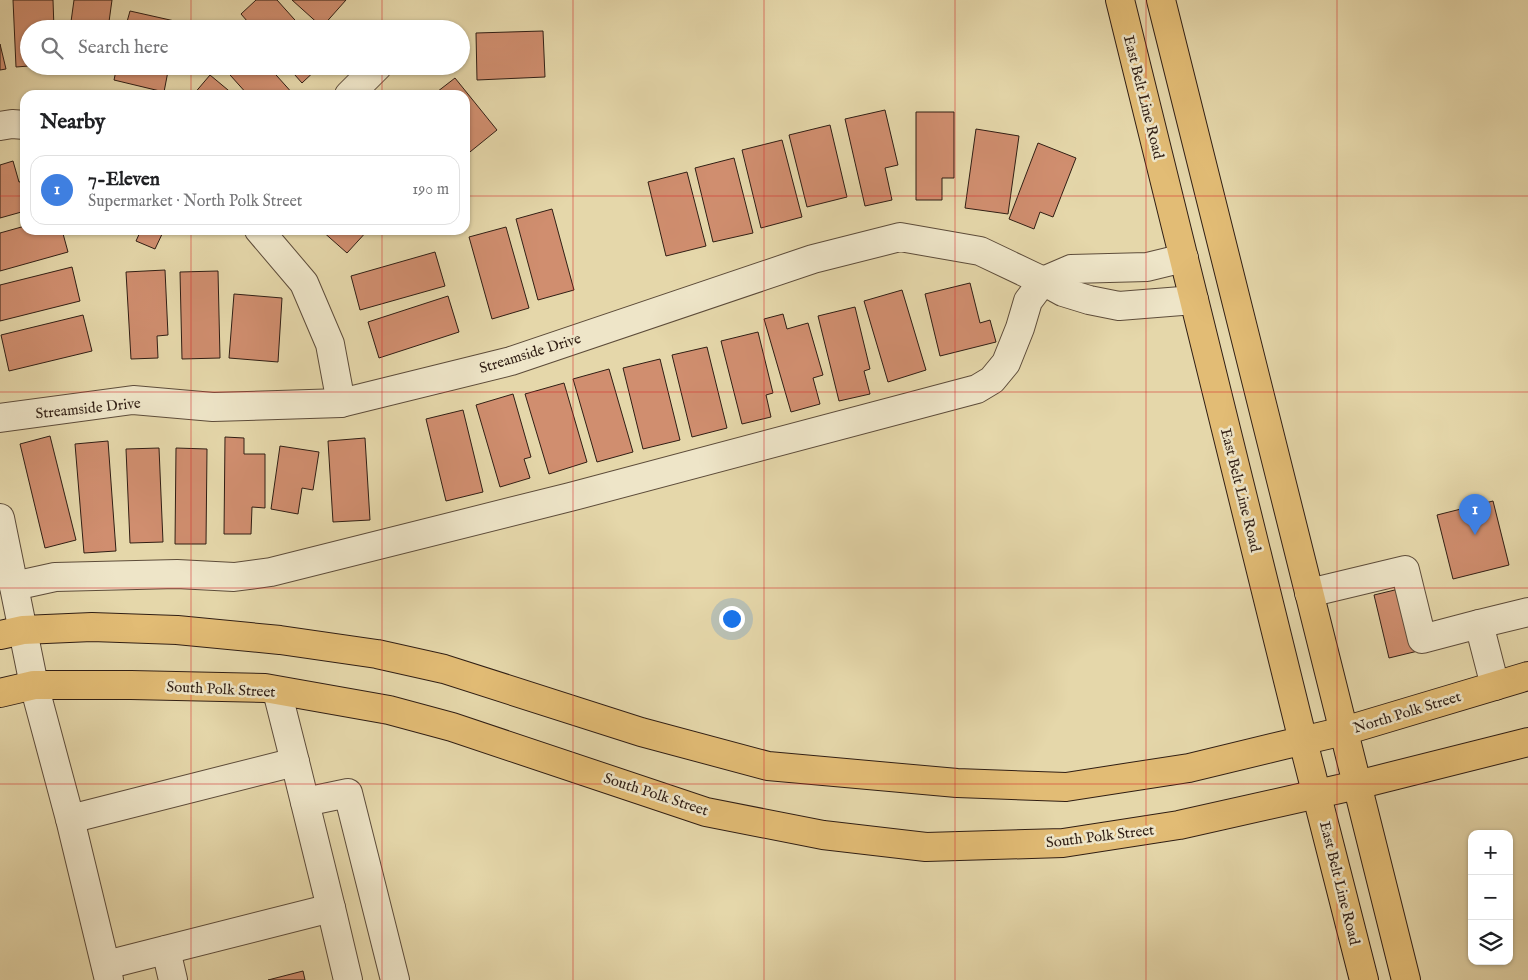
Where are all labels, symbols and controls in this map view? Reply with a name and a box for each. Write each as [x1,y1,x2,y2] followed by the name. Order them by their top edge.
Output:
[20,20,470,75] search box
[1119,33,1168,162] street label: East Belt Line Road
[38,34,66,62] icon: search
[78,36,169,60] text: Search here
[40,109,105,136] text: Nearby
[88,168,160,192] text: 7-Eleven
[54,180,60,200] text: 1
[412,180,449,200] text: 190 m
[88,192,302,212] text: Supermarket · North Polk Street
[477,329,584,378] street label: Streamside Drive
[35,394,142,423] street label: Streamside Drive
[1216,426,1265,555] street label: East Belt Line Road
[1459,494,1491,535] pin: 1
[719,606,745,632] your location
[166,677,276,702] street label: South Polk Street
[1351,687,1463,738] street label: North Polk Street
[601,769,711,820] street label: South Polk Street
[1315,819,1364,948] street label: East Belt Line Road
[1045,820,1155,853] street label: South Polk Street
[1468,830,1513,965] map controls
[1468,830,1513,875] button: +
[1468,875,1513,920] button: −
[1468,920,1513,965] button: layers

